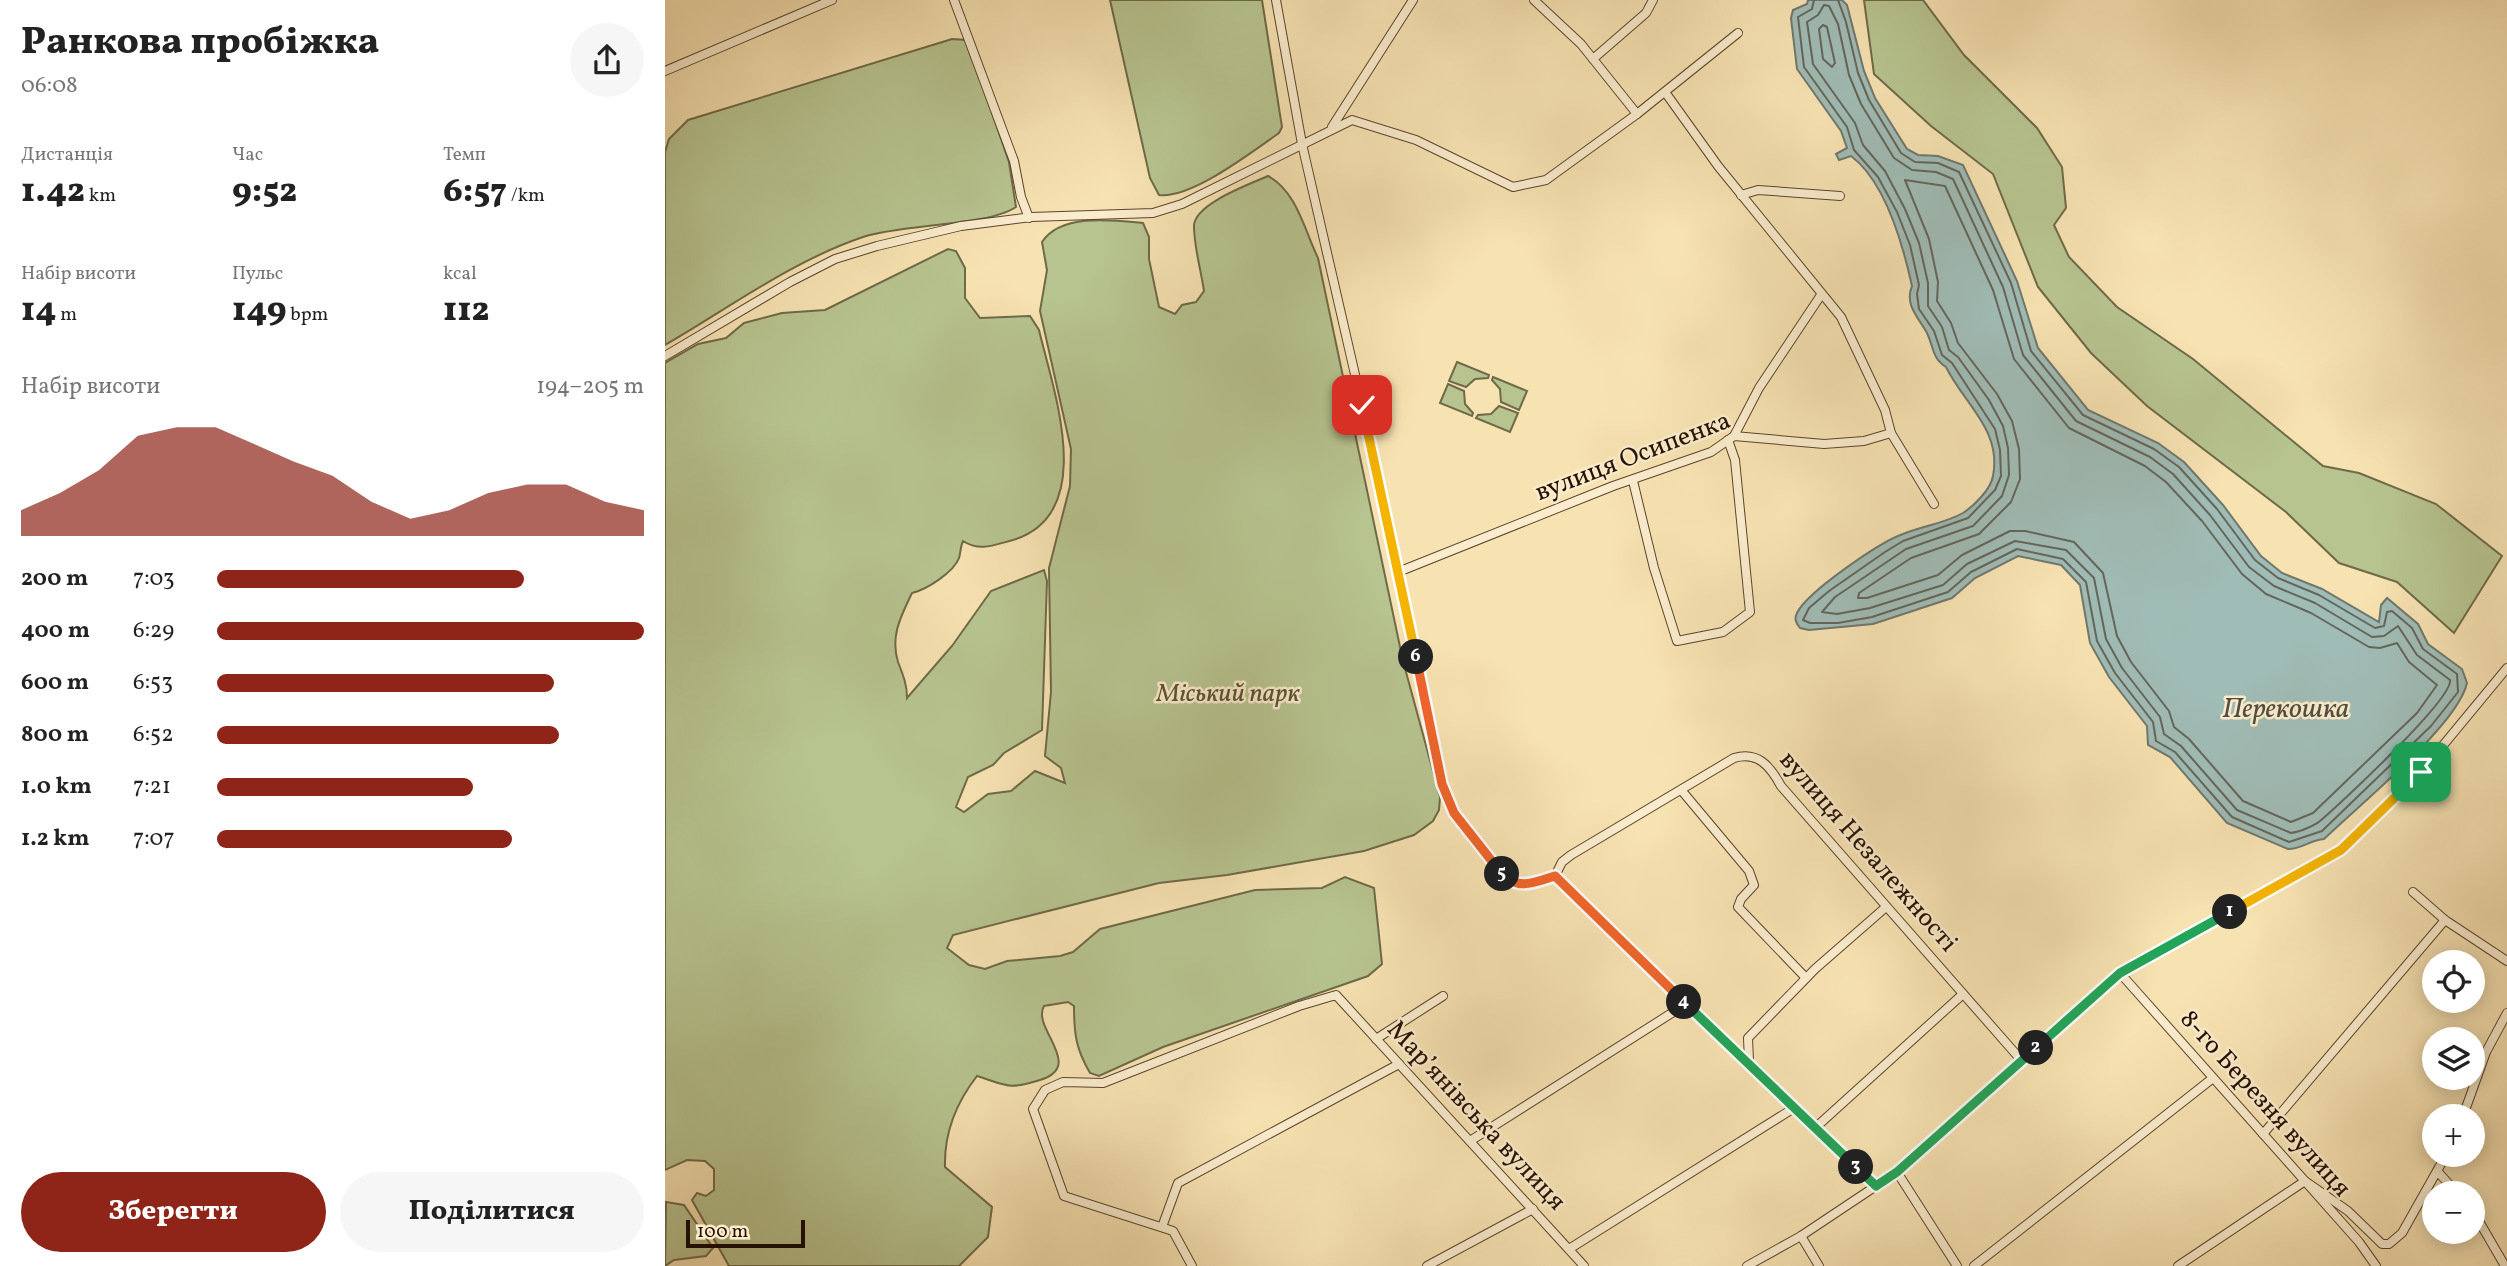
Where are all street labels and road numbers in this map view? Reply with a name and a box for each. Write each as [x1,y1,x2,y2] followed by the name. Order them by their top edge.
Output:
[1530,403,1736,511] street label: вулиця Осипенка
[1770,744,1966,960] street label: вулиця Незалежності
[2171,1002,2359,1206] street label: 8-го Березня вулиця
[1378,1013,1574,1219] street label: Мар’янівська вулиця

